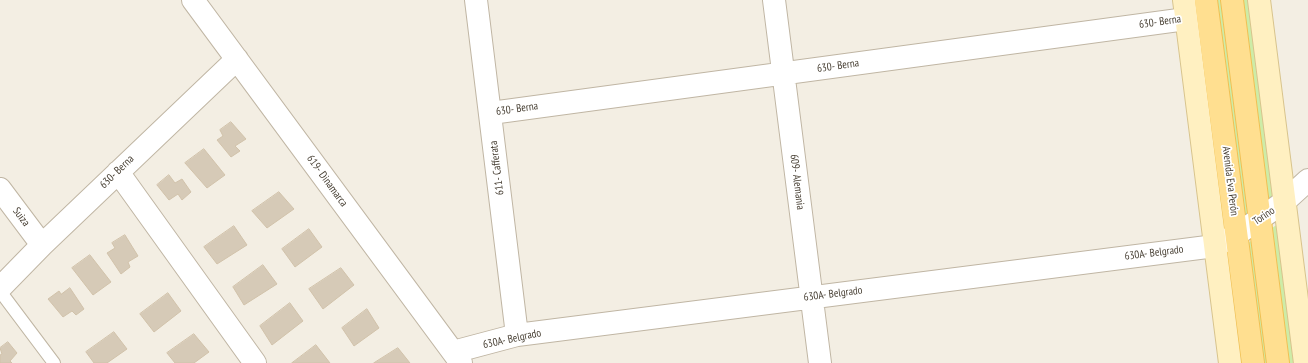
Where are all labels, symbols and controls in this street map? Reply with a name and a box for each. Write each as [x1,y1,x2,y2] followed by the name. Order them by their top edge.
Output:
[1138,13,1182,31] street label: 630- Berna
[816,57,860,75] street label: 630- Berna
[495,100,539,118] street label: 630- Berna
[487,140,507,196] street label: 611- Cafferata
[1219,146,1241,216] street label: Avenida Eva Perón
[97,153,137,191] street label: 630- Berna
[304,153,350,209] street label: 619- Dinamarca
[787,153,807,211] street label: 609- Alemania
[1251,204,1277,228] street label: Torino
[10,205,32,229] street label: Suiza
[1124,243,1184,263] street label: 630A- Belgrado
[803,284,863,304] street label: 630A- Belgrado
[482,326,542,352] street label: 630A- Belgrado

